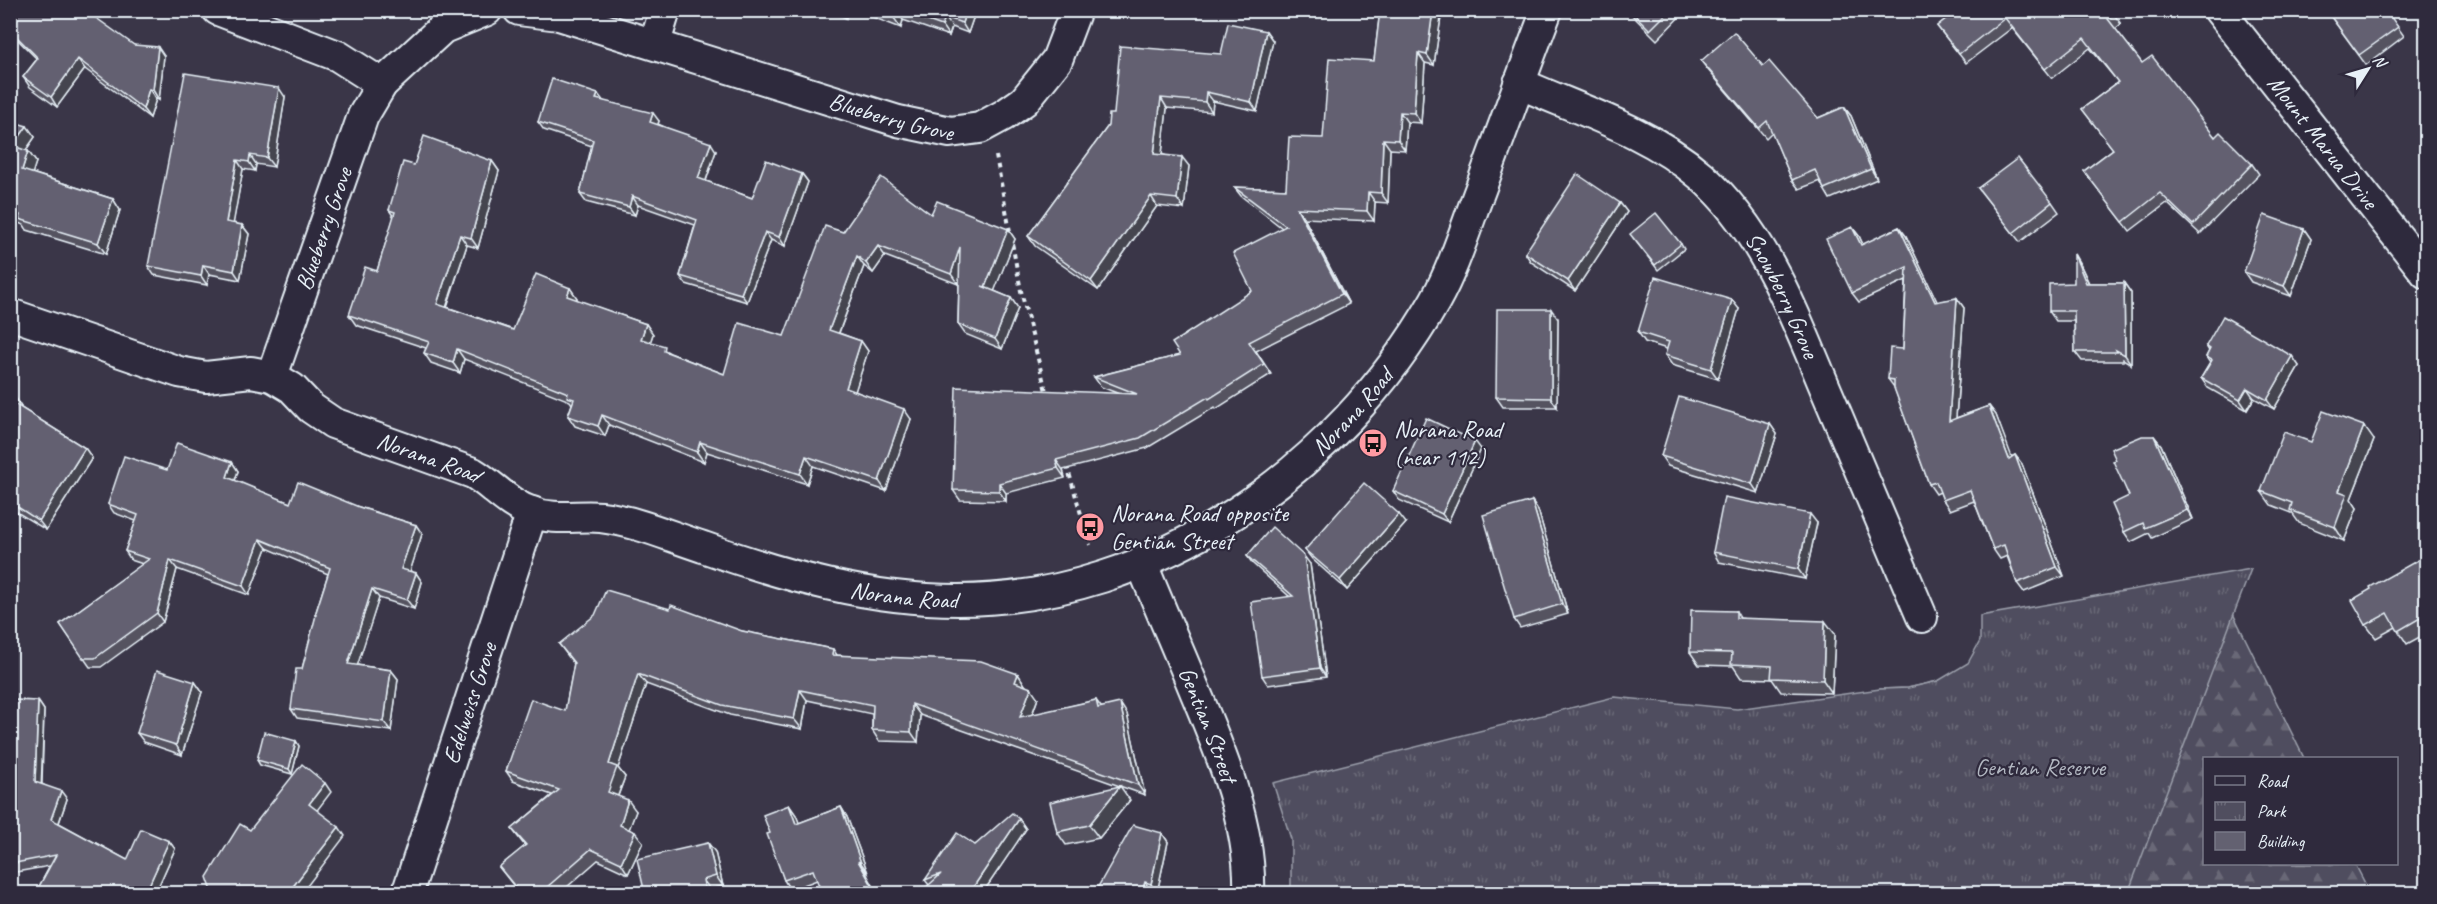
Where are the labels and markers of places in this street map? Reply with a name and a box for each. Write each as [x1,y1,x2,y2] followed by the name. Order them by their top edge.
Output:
[1394,414,1505,472] place label: Norana Road (near 112)
[1357,427,1389,459] bus stop icon: Norana Road (near 112)
[1111,498,1290,556] place label: Norana Road opposite Gentian Street
[1074,511,1106,543] bus stop icon: Norana Road opposite Gentian Street

